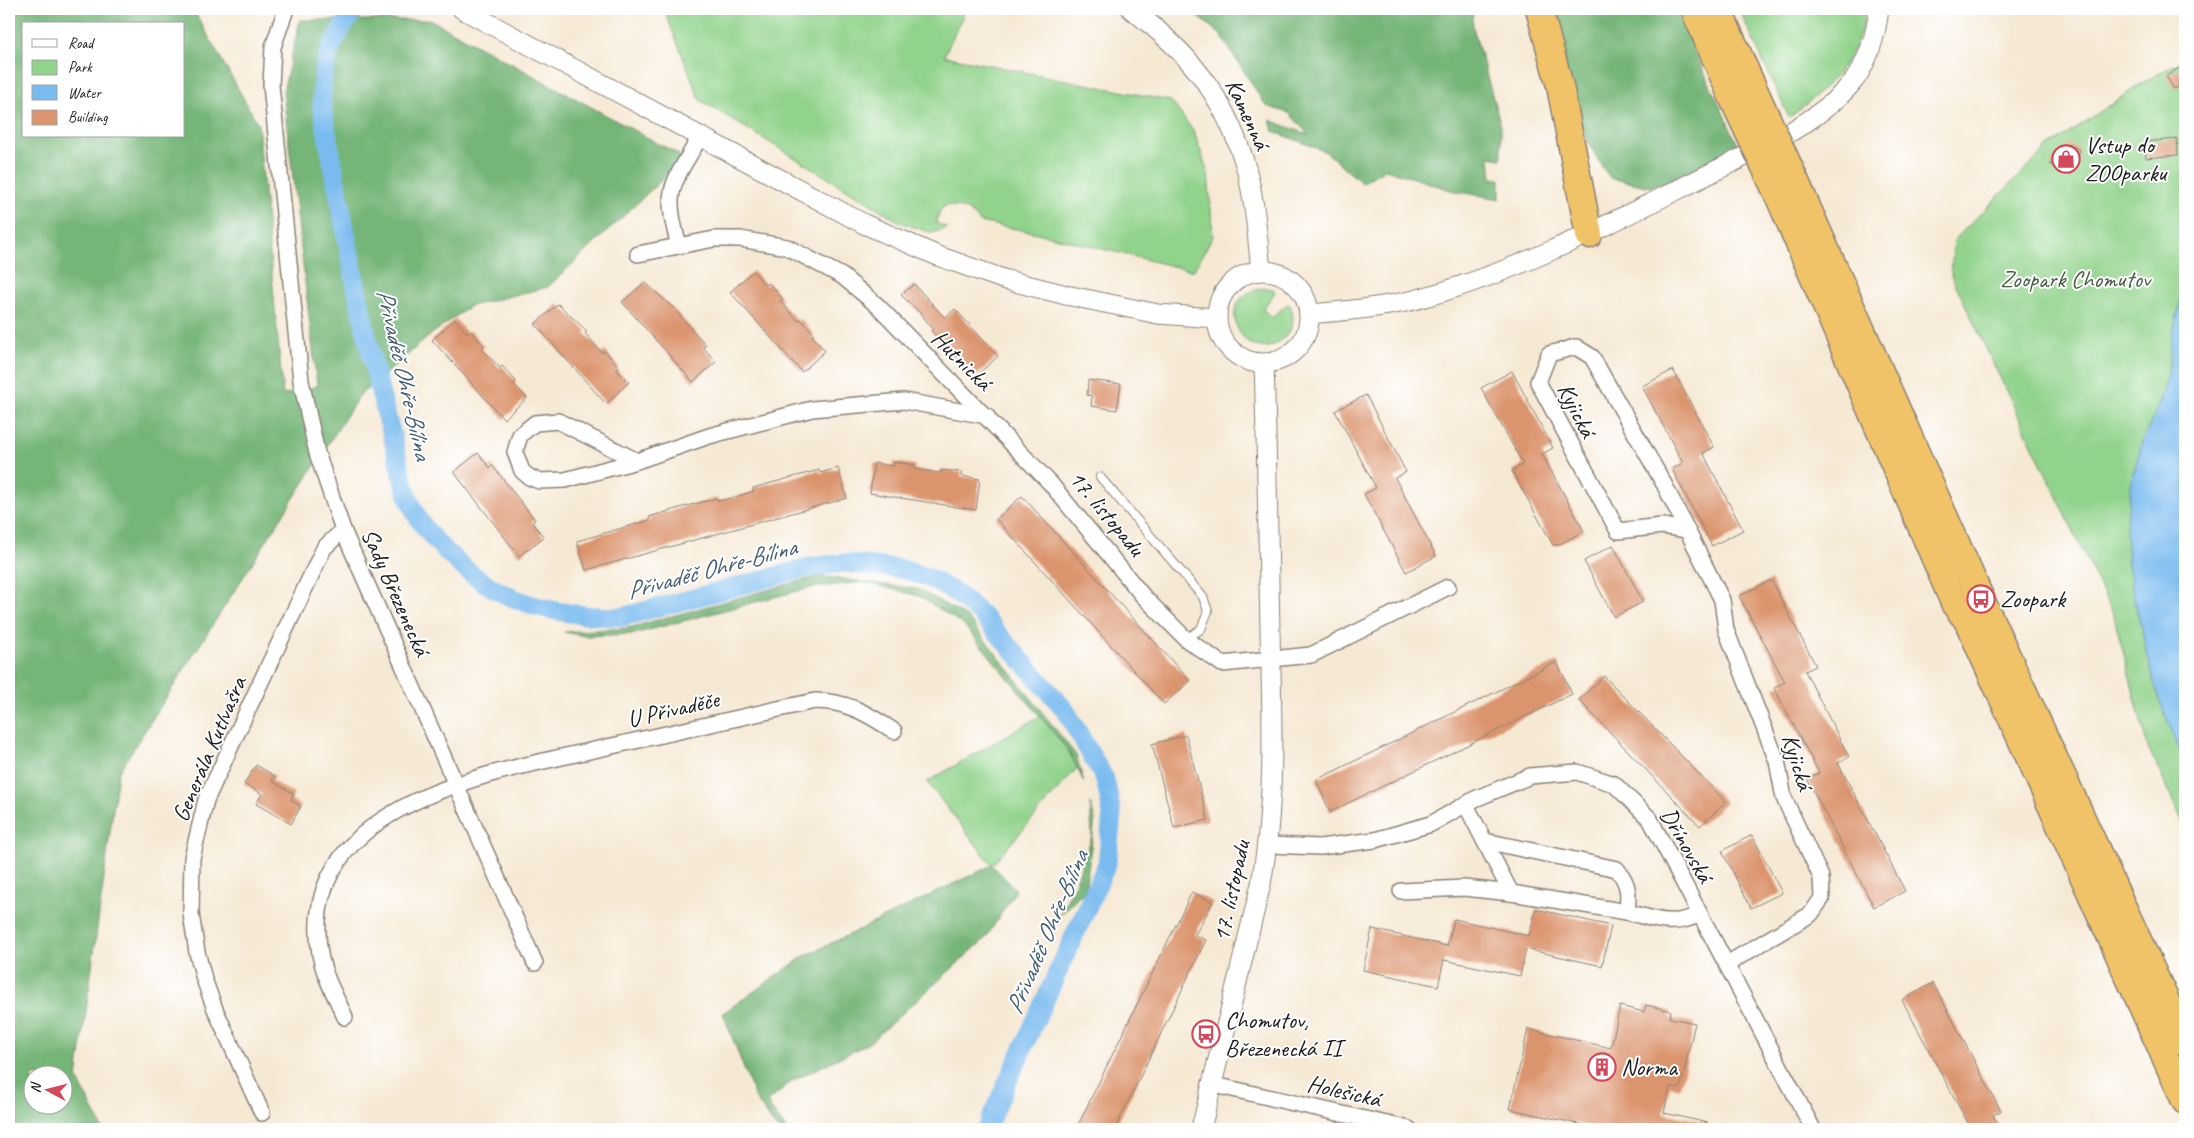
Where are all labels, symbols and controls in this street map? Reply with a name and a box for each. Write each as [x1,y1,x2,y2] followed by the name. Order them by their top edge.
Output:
[22,22,185,138] legend
[68,34,95,53] text: Road
[68,58,93,77] text: Park
[1219,74,1278,157] street label: Kamenná
[68,84,102,103] text: Water
[68,108,108,127] text: Building
[2085,130,2169,188] place label: Vstup do ZOOparku
[2051,144,2081,174] shop icon: Vstup do ZOOparku
[2000,264,2152,294] park label: Zoopark Chomutov
[369,286,440,465] water label: Přivaděč Ohře-Bílina
[925,323,1000,398] street label: Hutnická
[1551,378,1604,444] street label: Kyjická
[1063,464,1153,564] street label: 17. listopadu
[355,524,438,663] street label: Sady Březenecká
[623,530,801,607] water label: Přivaděč Ohře-Bílina
[1966,584,1996,614] bus stop icon: Zoopark
[2000,584,2067,614] place label: Zoopark
[165,671,254,826] street label: Generála Kutlvašra
[624,683,724,734] street label: U Přivaděče
[1775,730,1821,796] street label: Kyjická
[1654,802,1722,890] street label: Dřínovská
[1206,836,1257,944] street label: 17. listopadu
[998,844,1096,1019] water label: Přivaděč Ohře-Bílina
[1225,1005,1347,1063] place label: Chomutov, Březenecká II
[1191,1019,1221,1049] bus stop icon: Chomutov, Březenecká II
[1587,1052,1617,1082] building icon: Norma
[1621,1052,1678,1082] place label: Norma
[22,1066,72,1116] north arrow
[1304,1068,1386,1115] street label: Holešická
[27,1081,45,1094] text: N

